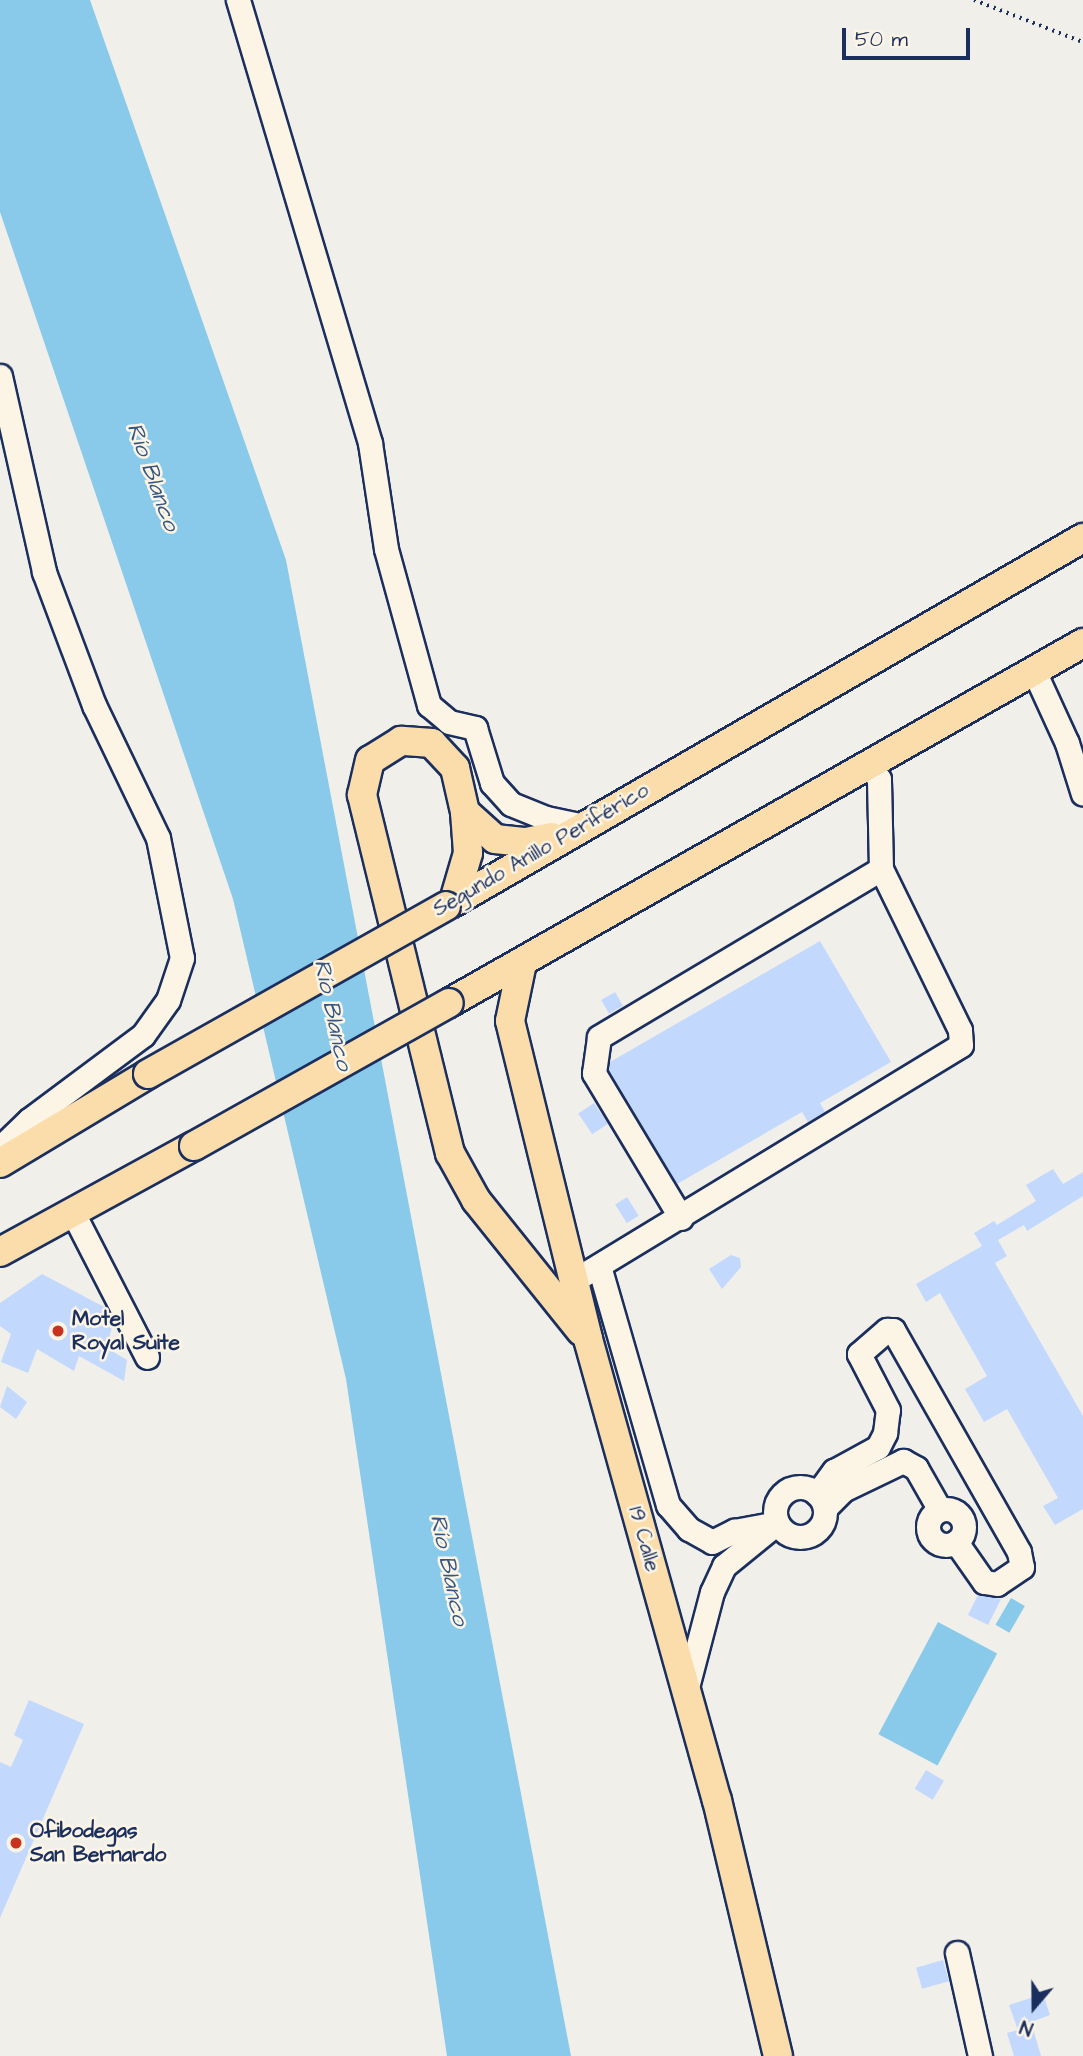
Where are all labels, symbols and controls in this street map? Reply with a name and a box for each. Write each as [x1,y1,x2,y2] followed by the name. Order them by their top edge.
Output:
[845,14,973,58] scale bar
[855,25,908,54] text: 50 m
[121,419,185,535] water label: Río Blanco
[429,778,653,922] street label: Segundo Anillo Periférico
[308,957,358,1073] water label: Río Blanco
[72,1306,180,1356] place label: Motel Royal Suite
[50,1323,66,1339] marker: Motel Royal Suite
[623,1504,665,1574] street label: 19 Calle
[424,1512,474,1628] water label: Río Blanco
[30,1818,166,1868] place label: Ofibodegas San Bernardo
[8,1835,24,1851] marker: Ofibodegas San Bernardo
[999,1972,1069,2042] north arrow
[1016,2012,1037,2042] text: N

